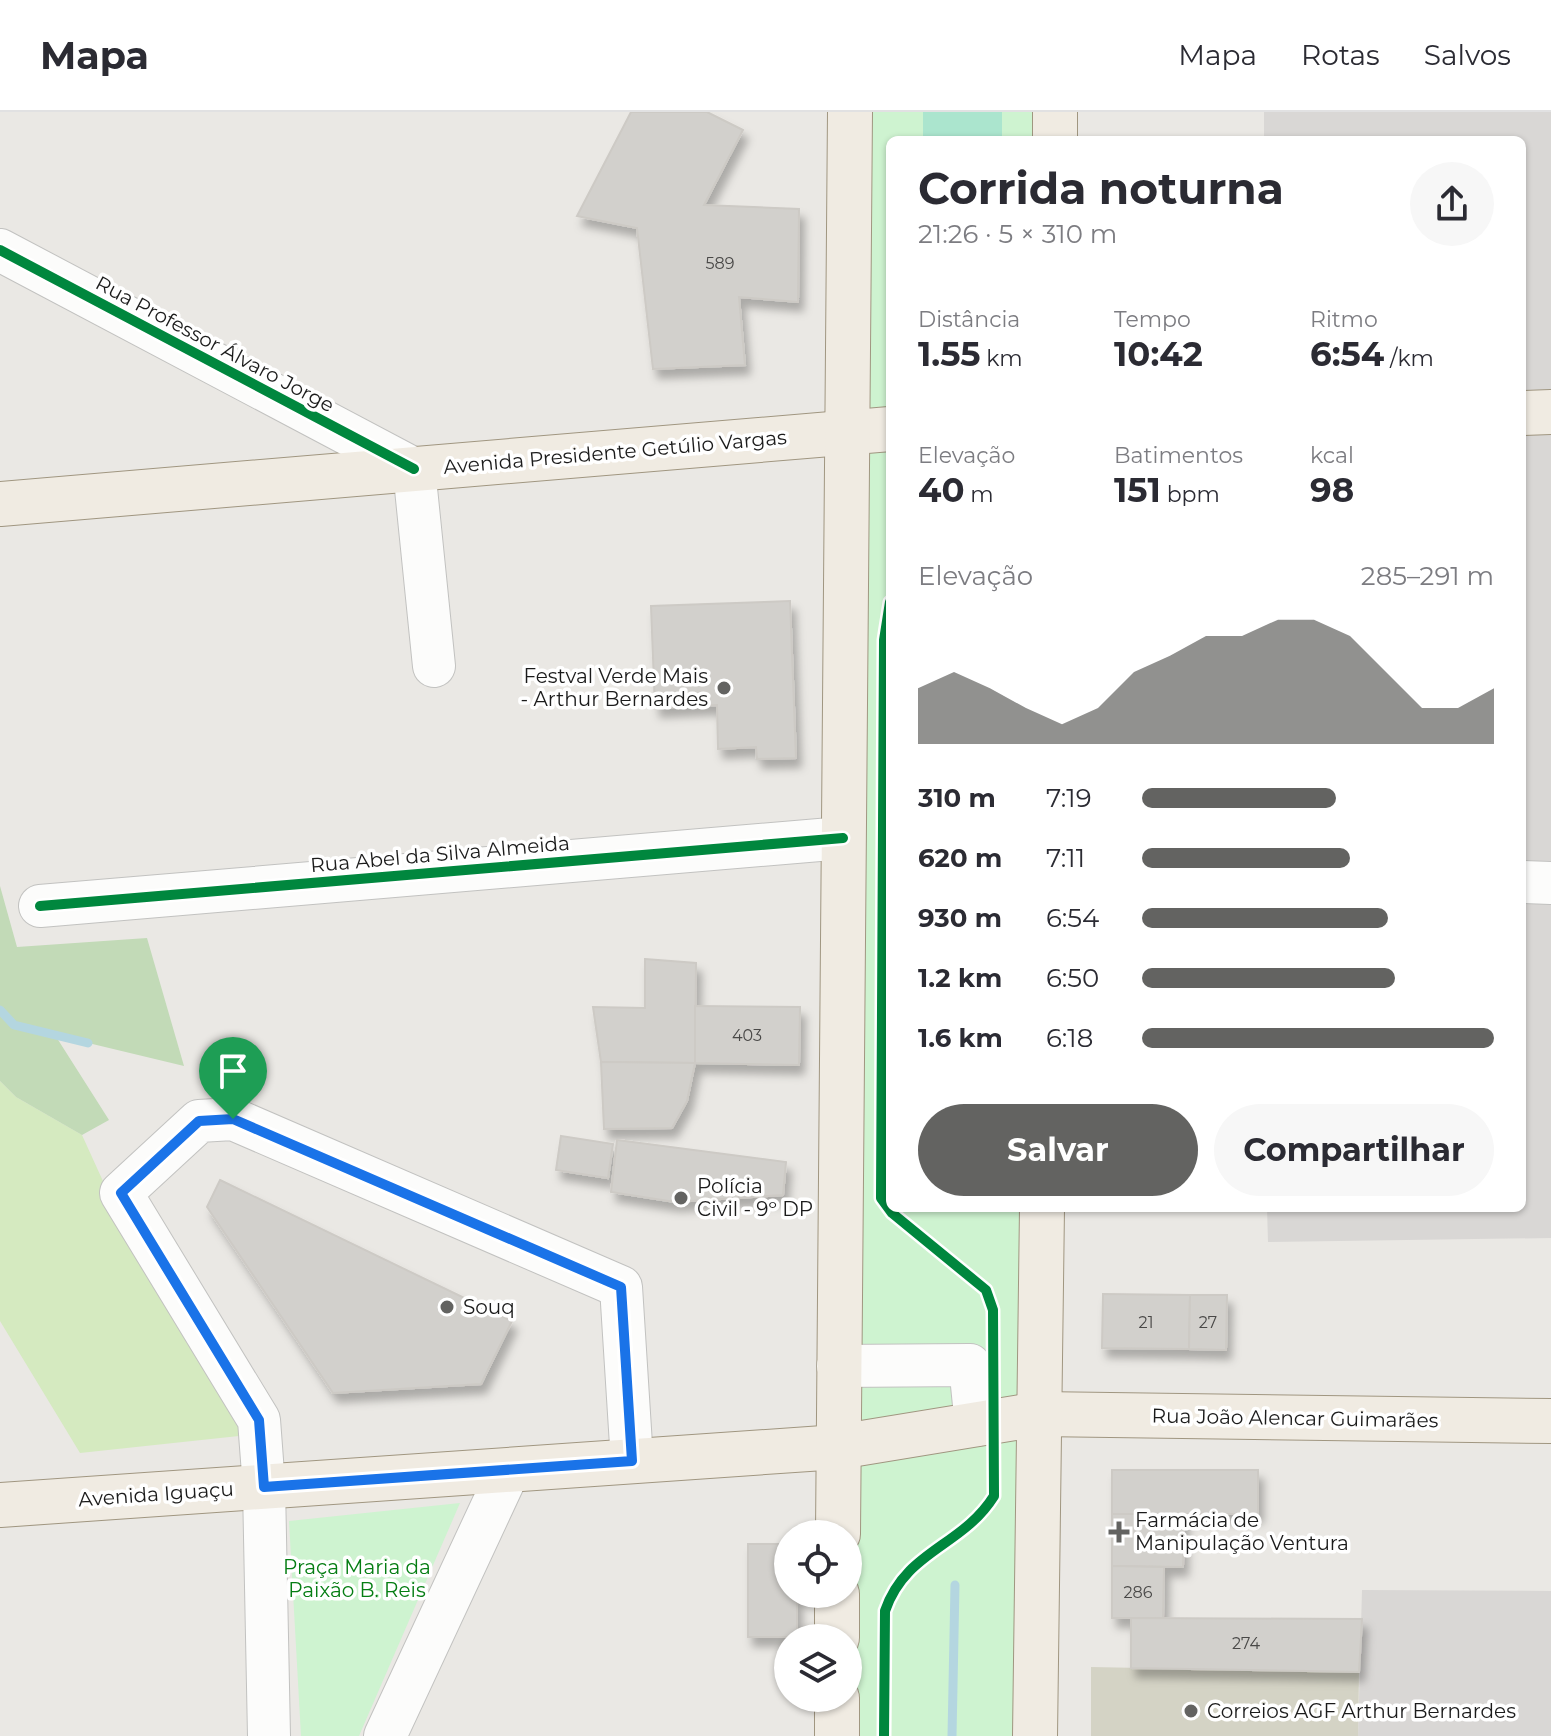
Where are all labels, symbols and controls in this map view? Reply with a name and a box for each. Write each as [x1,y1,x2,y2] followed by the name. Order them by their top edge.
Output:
[40,32,149,79] text: Mapa
[1178,38,1257,72] text: Mapa
[1301,38,1380,72] text: Rotas
[1424,38,1511,72] text: Salvos
[918,161,1284,215] text: Corrida noturna
[1410,162,1494,246] button: share
[918,218,1117,250] text: 21:26 · 5 × 310 m
[705,254,735,273] house number: 589
[92,271,338,417] street label: Rua Professor Álvaro Jorge
[918,306,1020,333] text: Distância
[1114,306,1191,333] text: Tempo
[1310,306,1378,333] text: Ritmo
[918,333,981,375] text: 1.55
[1114,333,1203,375] text: 10:42
[1310,333,1384,375] text: 6:54
[981,345,1023,372] text: km
[1384,345,1434,372] text: /km
[442,425,788,479] street label: Avenida Presidente Getúlio Vargas
[918,442,1015,469] text: Elevação
[1114,442,1243,469] text: Batimentos
[1310,442,1354,469] text: kcal
[918,469,965,511] text: 40
[1114,469,1161,511] text: 151
[1310,469,1354,511] text: 98
[965,481,994,508] text: m
[1161,481,1220,508] text: bpm
[918,560,1033,592] text: Elevação
[1361,560,1494,592] text: 285–291 m
[521,664,708,711] place label: Festval Verde Mais - Arthur Bernardes
[715,679,733,697] marker: Festval Verde Mais - Arthur Bernardes
[918,782,996,814] text: 310 m
[1046,782,1092,814] text: 7:19
[309,831,571,877] street label: Rua Abel da Silva Almeida
[918,842,1002,874] text: 620 m
[1046,842,1085,874] text: 7:11
[918,902,1002,934] text: 930 m
[1046,902,1099,934] text: 6:54
[918,962,1002,994] text: 1.2 km
[1046,962,1099,994] text: 6:50
[918,1022,1003,1054] text: 1.6 km
[1046,1022,1093,1054] text: 6:18
[732,1026,762,1045] house number: 403
[199,1037,267,1119] pin
[211,1049,255,1093] icon: arrive
[918,1104,1198,1196] button: Salvar
[1214,1104,1494,1196] button: Compartilhar
[697,1174,813,1221] place label: Polícia Civil - 9º DP
[672,1189,690,1207] marker: Polícia Civil - 9º DP
[463,1295,515,1319] place label: Souq
[438,1298,456,1316] marker: Souq
[1139,1313,1153,1332] house number: 21
[1199,1313,1217,1332] house number: 27
[1151,1403,1439,1433] street label: Rua João Alencar Guimarães
[78,1477,234,1511] street label: Avenida Iguaçu
[1135,1508,1349,1555] place label: Farmácia de Manipulação Ventura
[774,1520,862,1712] map controls
[774,1520,862,1608] button: locate
[1110,1523,1128,1541] marker: Farmácia de Manipulação Ventura
[283,1555,431,1602] park label: Praça Maria da Paixão B. Reis
[1123,1583,1153,1602] house number: 286
[774,1624,862,1712] button: layers
[1232,1634,1260,1653] house number: 274
[1207,1699,1516,1723] place label: Correios AGF Arthur Bernardes
[1182,1702,1200,1720] marker: Correios AGF Arthur Bernardes

